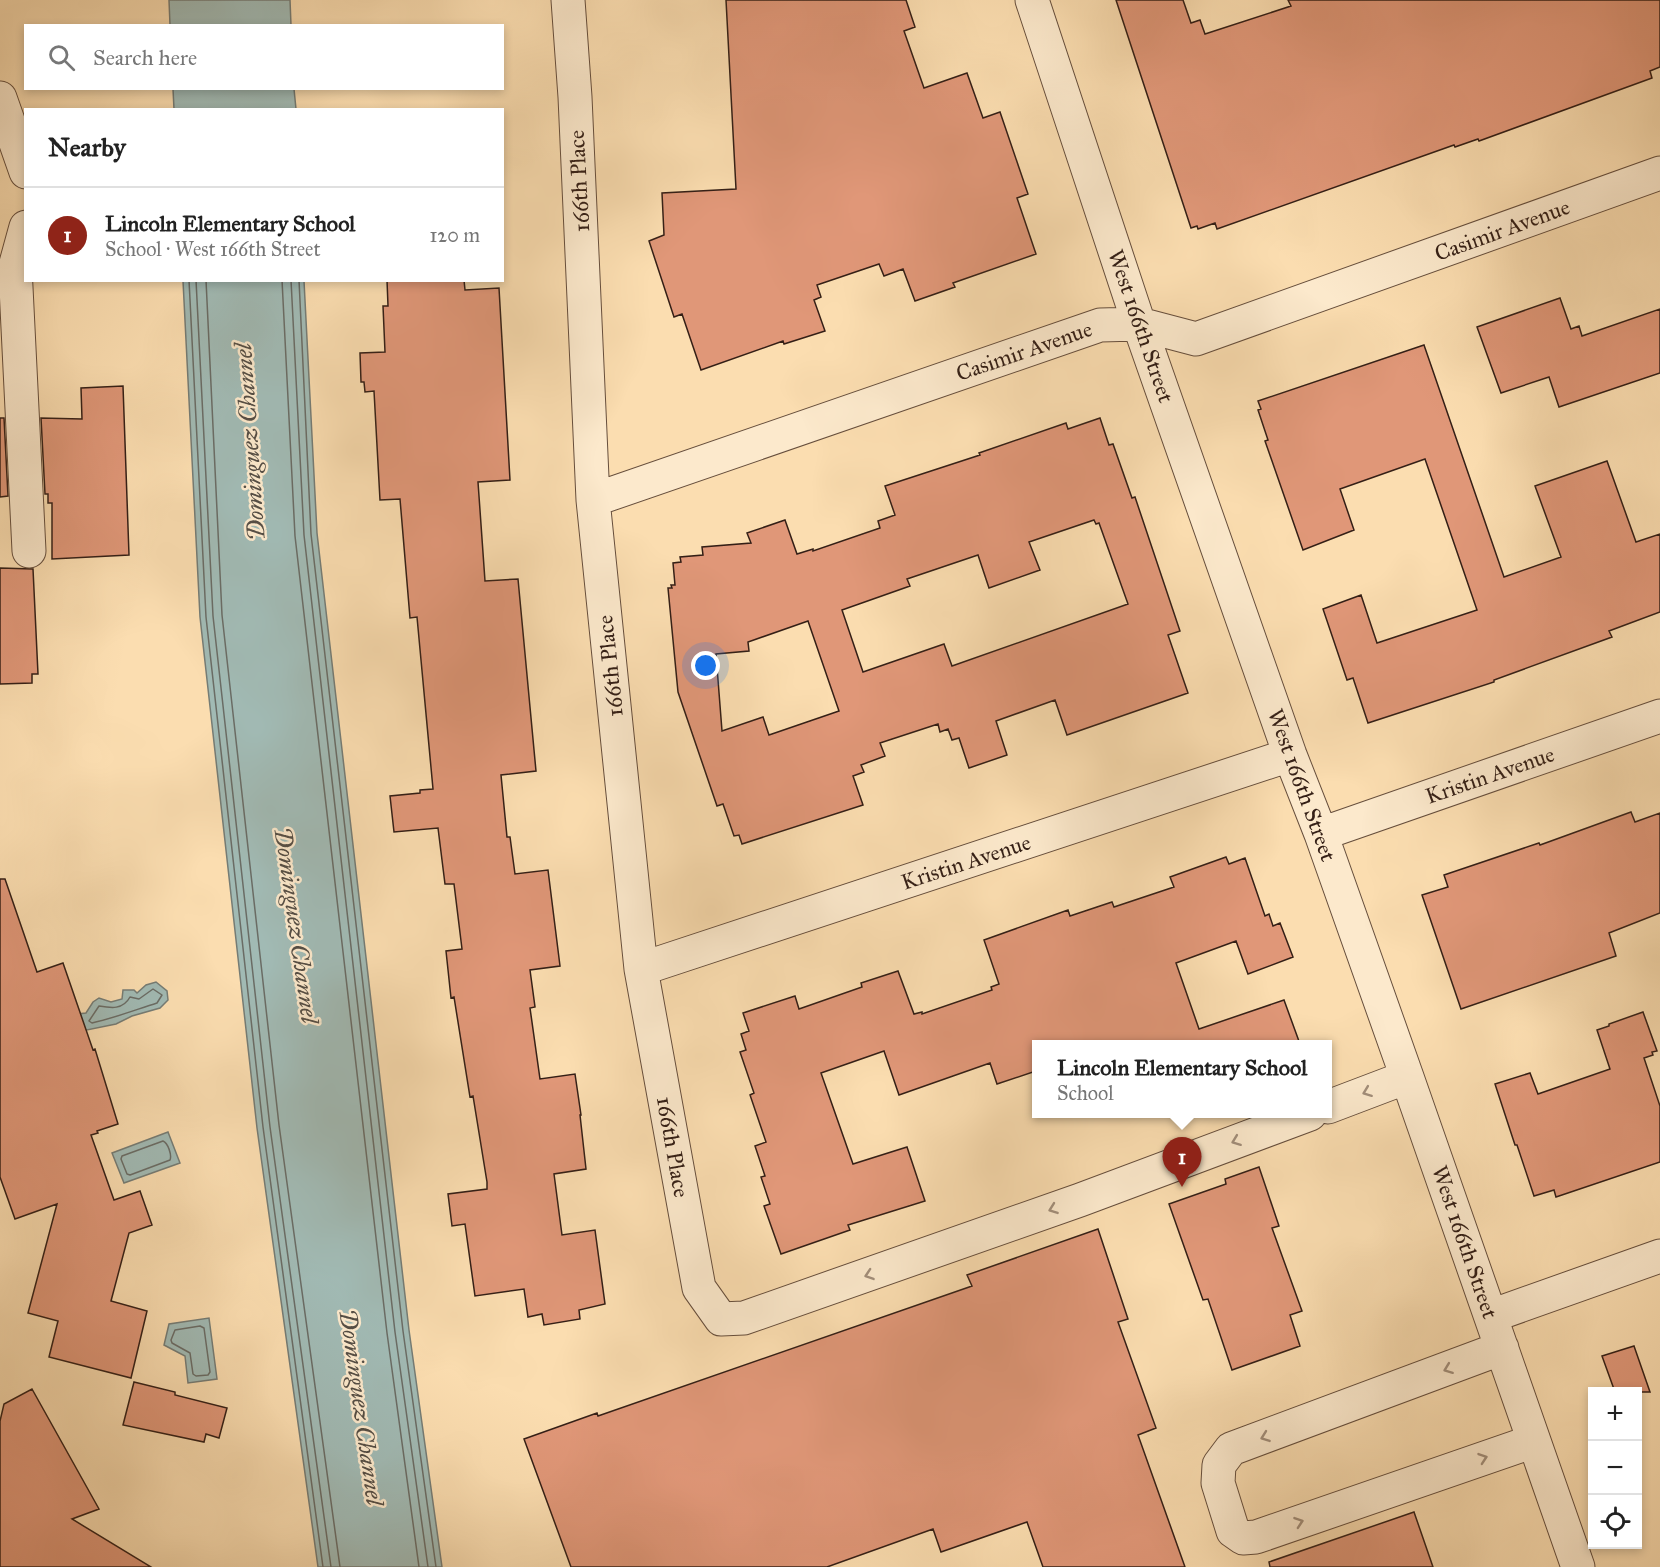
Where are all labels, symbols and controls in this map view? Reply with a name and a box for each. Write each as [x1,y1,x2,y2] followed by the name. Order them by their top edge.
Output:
[24,24,504,90] search box
[45,41,78,74] icon: search
[93,44,197,71] text: Search here
[563,129,595,233] street label: 166th Place
[48,131,126,163] text: Nearby
[1431,193,1573,267] street label: Casimir Avenue
[105,210,355,237] text: Lincoln Elementary School
[64,223,71,247] text: 1
[429,223,480,247] text: 120 m
[105,237,320,261] text: School · West 166th Street
[1102,246,1180,406] street label: West 166th Street
[953,315,1095,387] street label: Casimir Avenue
[228,340,272,542] water label: Dominguez Channel
[591,614,629,718] street label: 166th Place
[691,651,720,680] your location
[1262,705,1342,865] street label: West 166th Street
[1422,740,1558,810] street label: Kristin Avenue
[267,825,325,1028] water label: Dominguez Channel
[898,828,1034,896] street label: Kristin Avenue
[1032,1040,1332,1118] popup
[1057,1054,1307,1081] text: Lincoln Elementary School
[1057,1081,1114,1105] text: School
[1362,1085,1373,1097] one-way arrow
[651,1094,695,1200] street label: 166th Place
[1231,1134,1242,1147] one-way arrow
[1162,1138,1202,1187] pin: 1
[1426,1162,1504,1322] street label: West 166th Street
[1048,1202,1059,1215] one-way arrow
[865,1268,875,1281] one-way arrow
[332,1307,390,1510] water label: Dominguez Channel
[1443,1361,1453,1374] one-way arrow
[1588,1387,1642,1549] map controls
[1588,1387,1642,1441] button: +
[1260,1429,1271,1442] one-way arrow
[1588,1441,1642,1495] button: −
[1477,1453,1488,1466] one-way arrow
[1588,1495,1642,1549] button: locate
[1293,1516,1304,1529] one-way arrow

